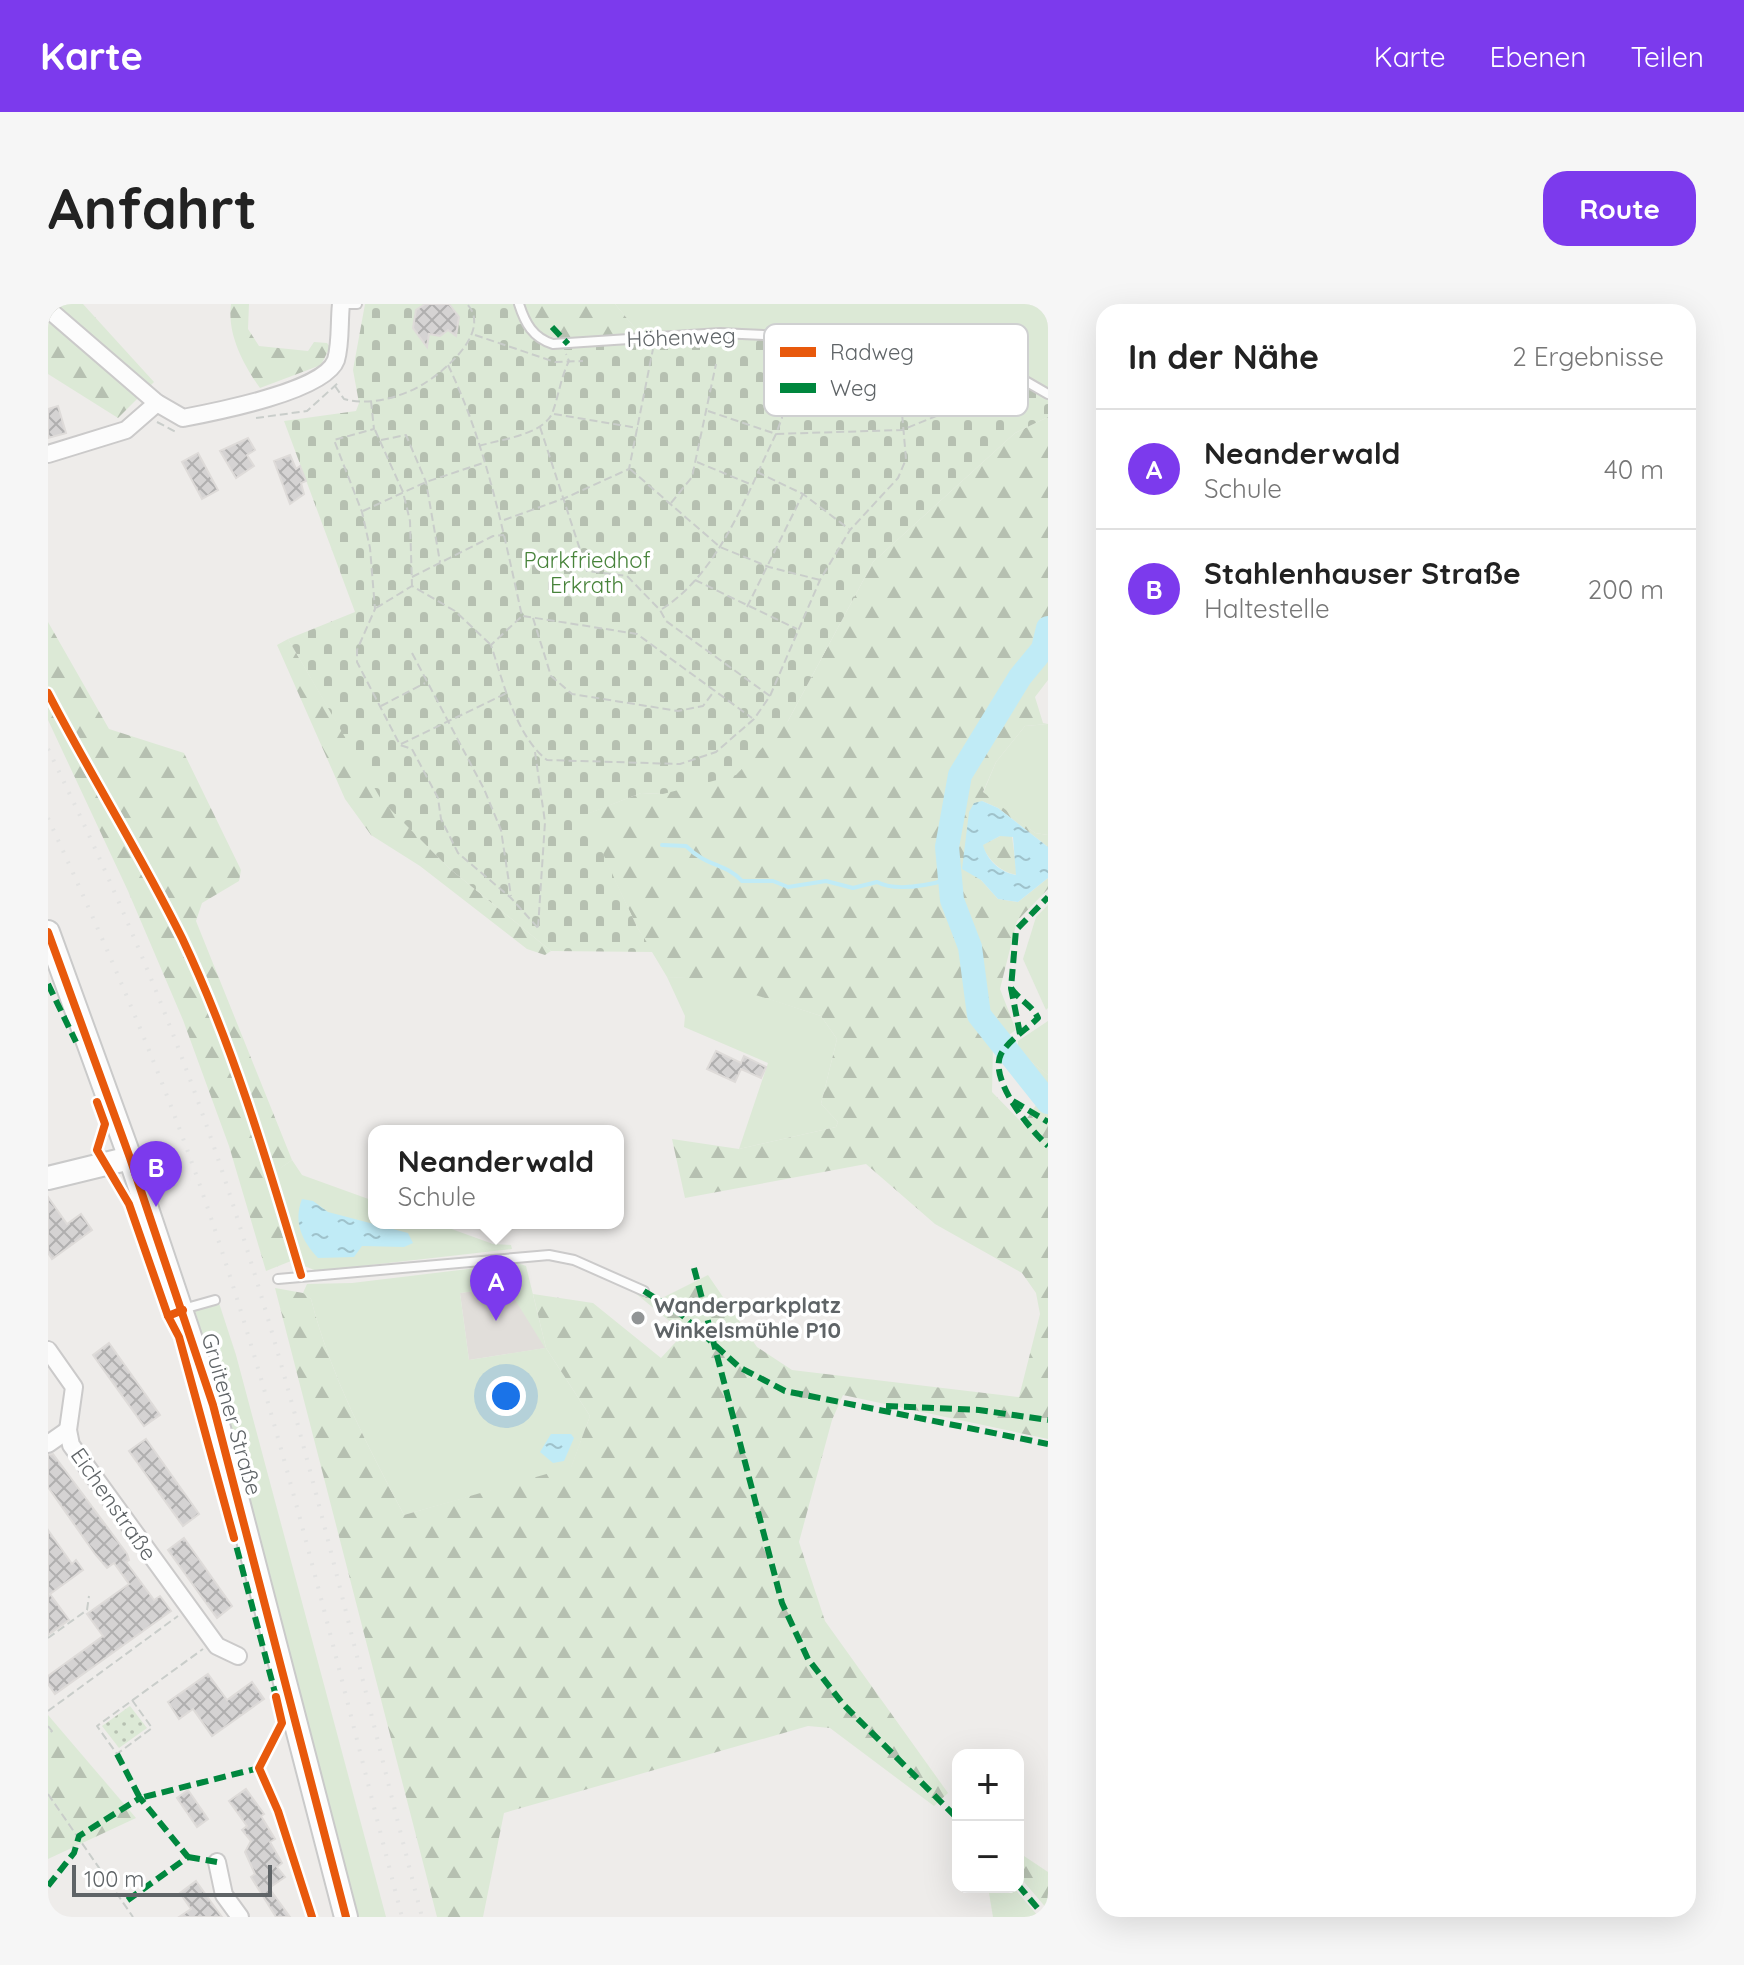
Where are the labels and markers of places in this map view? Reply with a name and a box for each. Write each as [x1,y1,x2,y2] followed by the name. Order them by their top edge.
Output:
[130,1141,182,1207] pin: B
[470,1255,522,1321] pin: A
[654,1291,841,1344] place label: Wanderparkplatz Winkelsmühle P10
[629,1309,647,1327] marker: Wanderparkplatz Winkelsmühle P10

